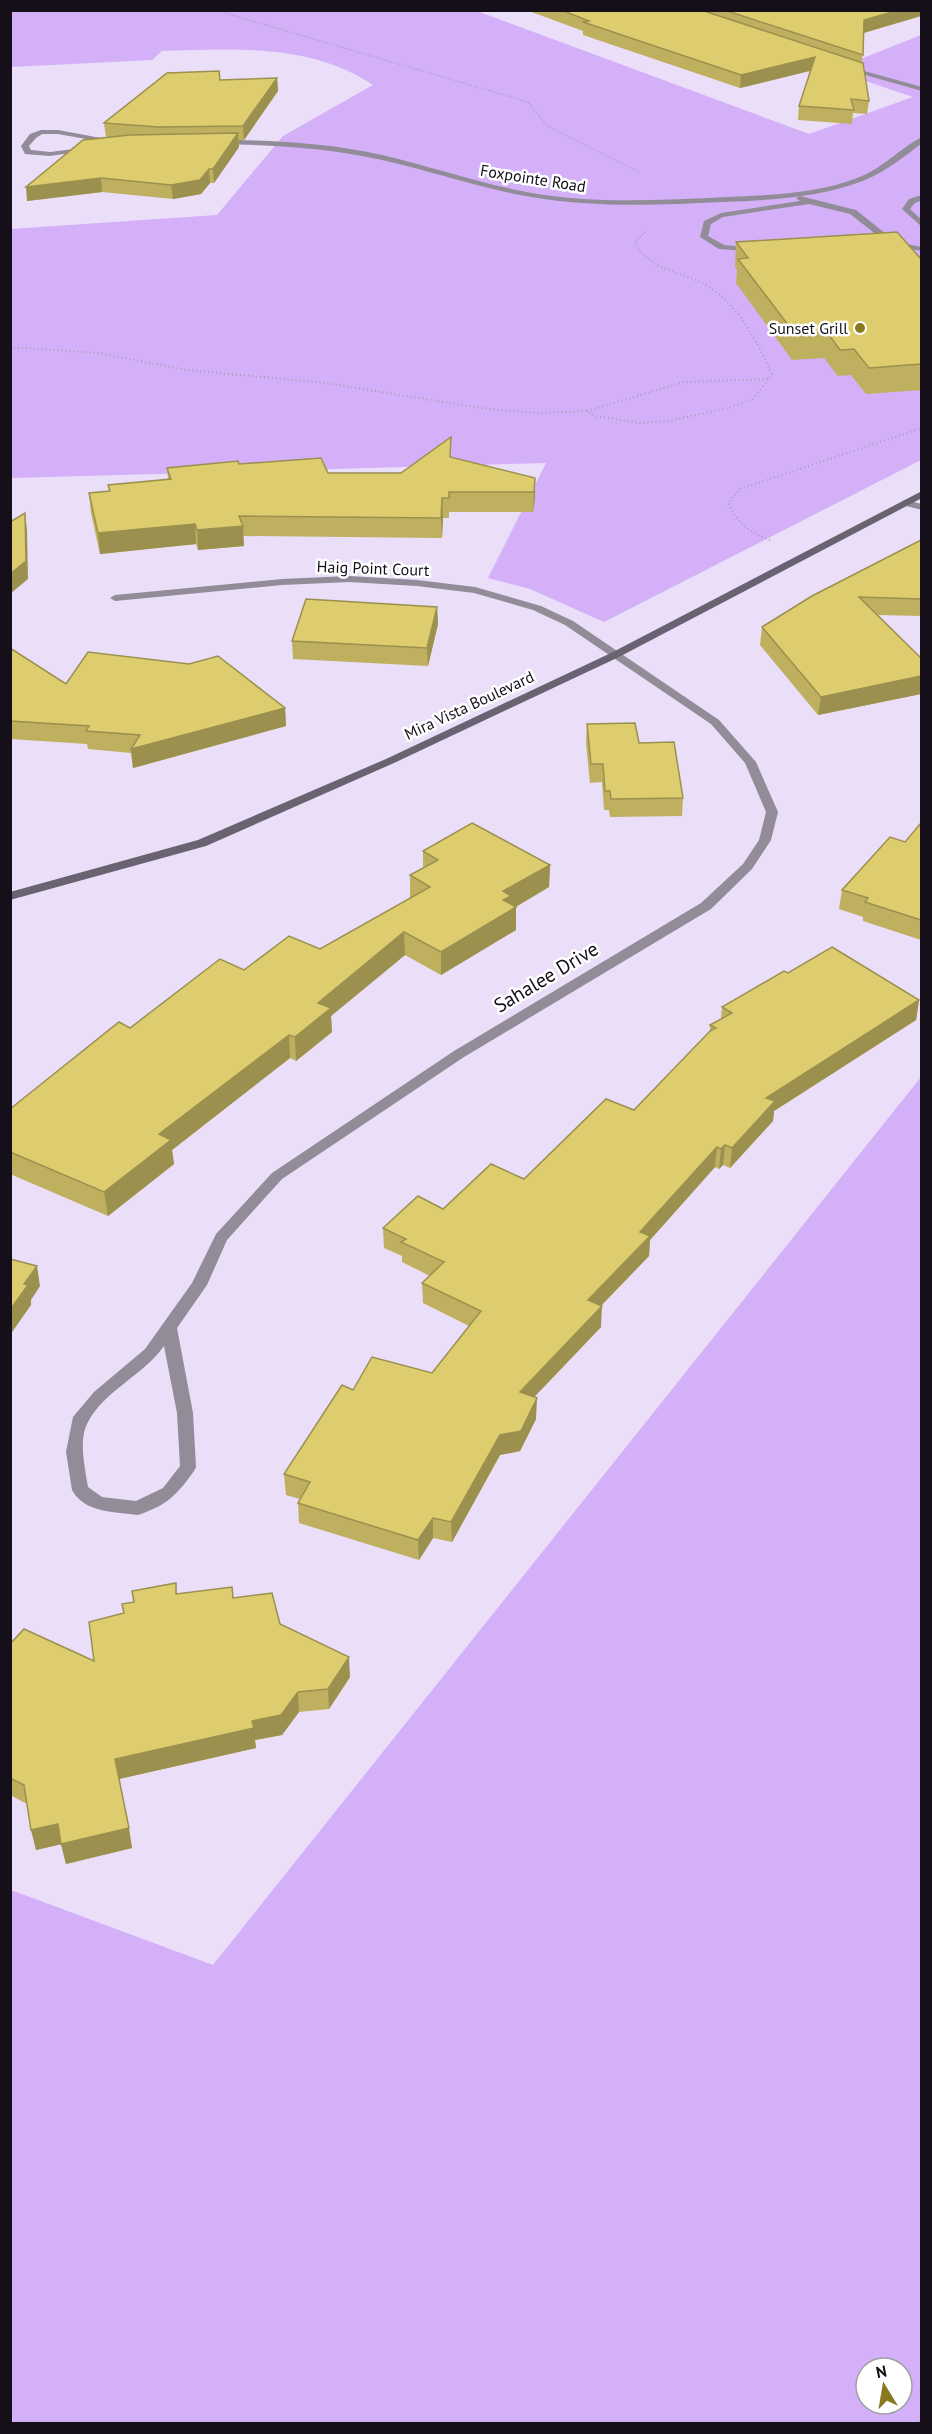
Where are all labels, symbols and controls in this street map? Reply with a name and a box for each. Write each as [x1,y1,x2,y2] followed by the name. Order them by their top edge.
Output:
[479,160,587,196] street label: Foxpointe Road
[769,318,848,338] place label: Sunset Grill
[853,321,867,335] marker: Sunset Grill
[316,556,430,580] street label: Haig Point Court
[401,666,537,744] street label: Mira Vista Boulevard
[489,936,603,1018] street label: Sahalee Drive
[854,2356,914,2416] north arrow
[874,2360,888,2382] text: N

